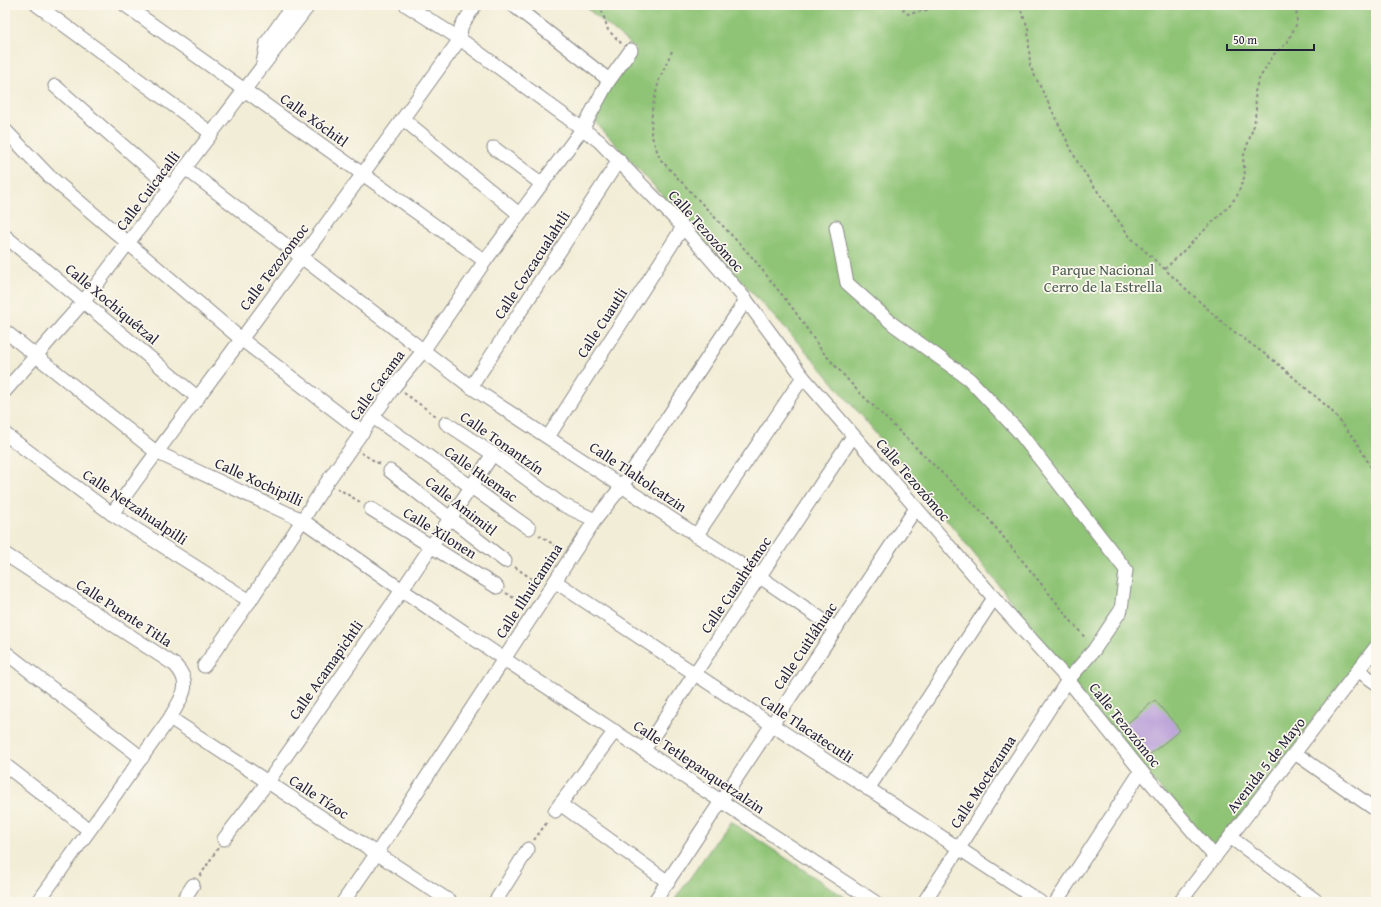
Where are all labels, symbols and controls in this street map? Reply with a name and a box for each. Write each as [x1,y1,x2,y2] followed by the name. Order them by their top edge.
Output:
[1227,26,1314,52] scale bar
[1233,31,1257,48] text: 50 m
[276,88,353,151] street label: Calle Xóchitl
[111,147,184,235] street label: Calle Cuicacalli
[664,185,749,277] street label: Calle Tezozómoc
[489,206,575,323] street label: Calle Cozcacualahtli
[234,219,313,314] street label: Calle Tezozomoc
[61,258,164,349] street label: Calle Xochiquétzal
[1044,259,1162,297] park label: Parque Nacional Cerro de la Estrella
[571,284,632,362] street label: Calle Cuautli
[344,345,409,424] street label: Calle Cacama
[456,406,549,480] street label: Calle Tonantzín
[871,434,956,526] street label: Calle Tezozómoc
[585,436,692,517] street label: Calle Tlaltolcatzin
[440,441,522,507] street label: Calle Huemac
[212,452,307,511] street label: Calle Xochipilli
[79,464,192,550] street label: Calle Netzahualpilli
[421,471,501,540] street label: Calle Amimitl
[399,502,482,564] street label: Calle Xilonen
[695,532,776,637] street label: Calle Cuauhtémoc
[490,539,567,642] street label: Calle Ilhuicamina
[72,574,176,651] street label: Calle Puente Titla
[768,598,842,694] street label: Calle Cuitláhuac
[283,616,368,724] street label: Calle Acamapichtli
[1085,678,1166,772] street label: Calle Tezozómoc
[757,690,858,768] street label: Calle Tlacatecutli
[1221,712,1310,817] street label: Avenida 5 de Mayo
[629,715,770,819] street label: Calle Tetlepanquetzalzin
[945,731,1021,832] street label: Calle Moctezuma
[285,769,354,824] street label: Calle Tízoc

